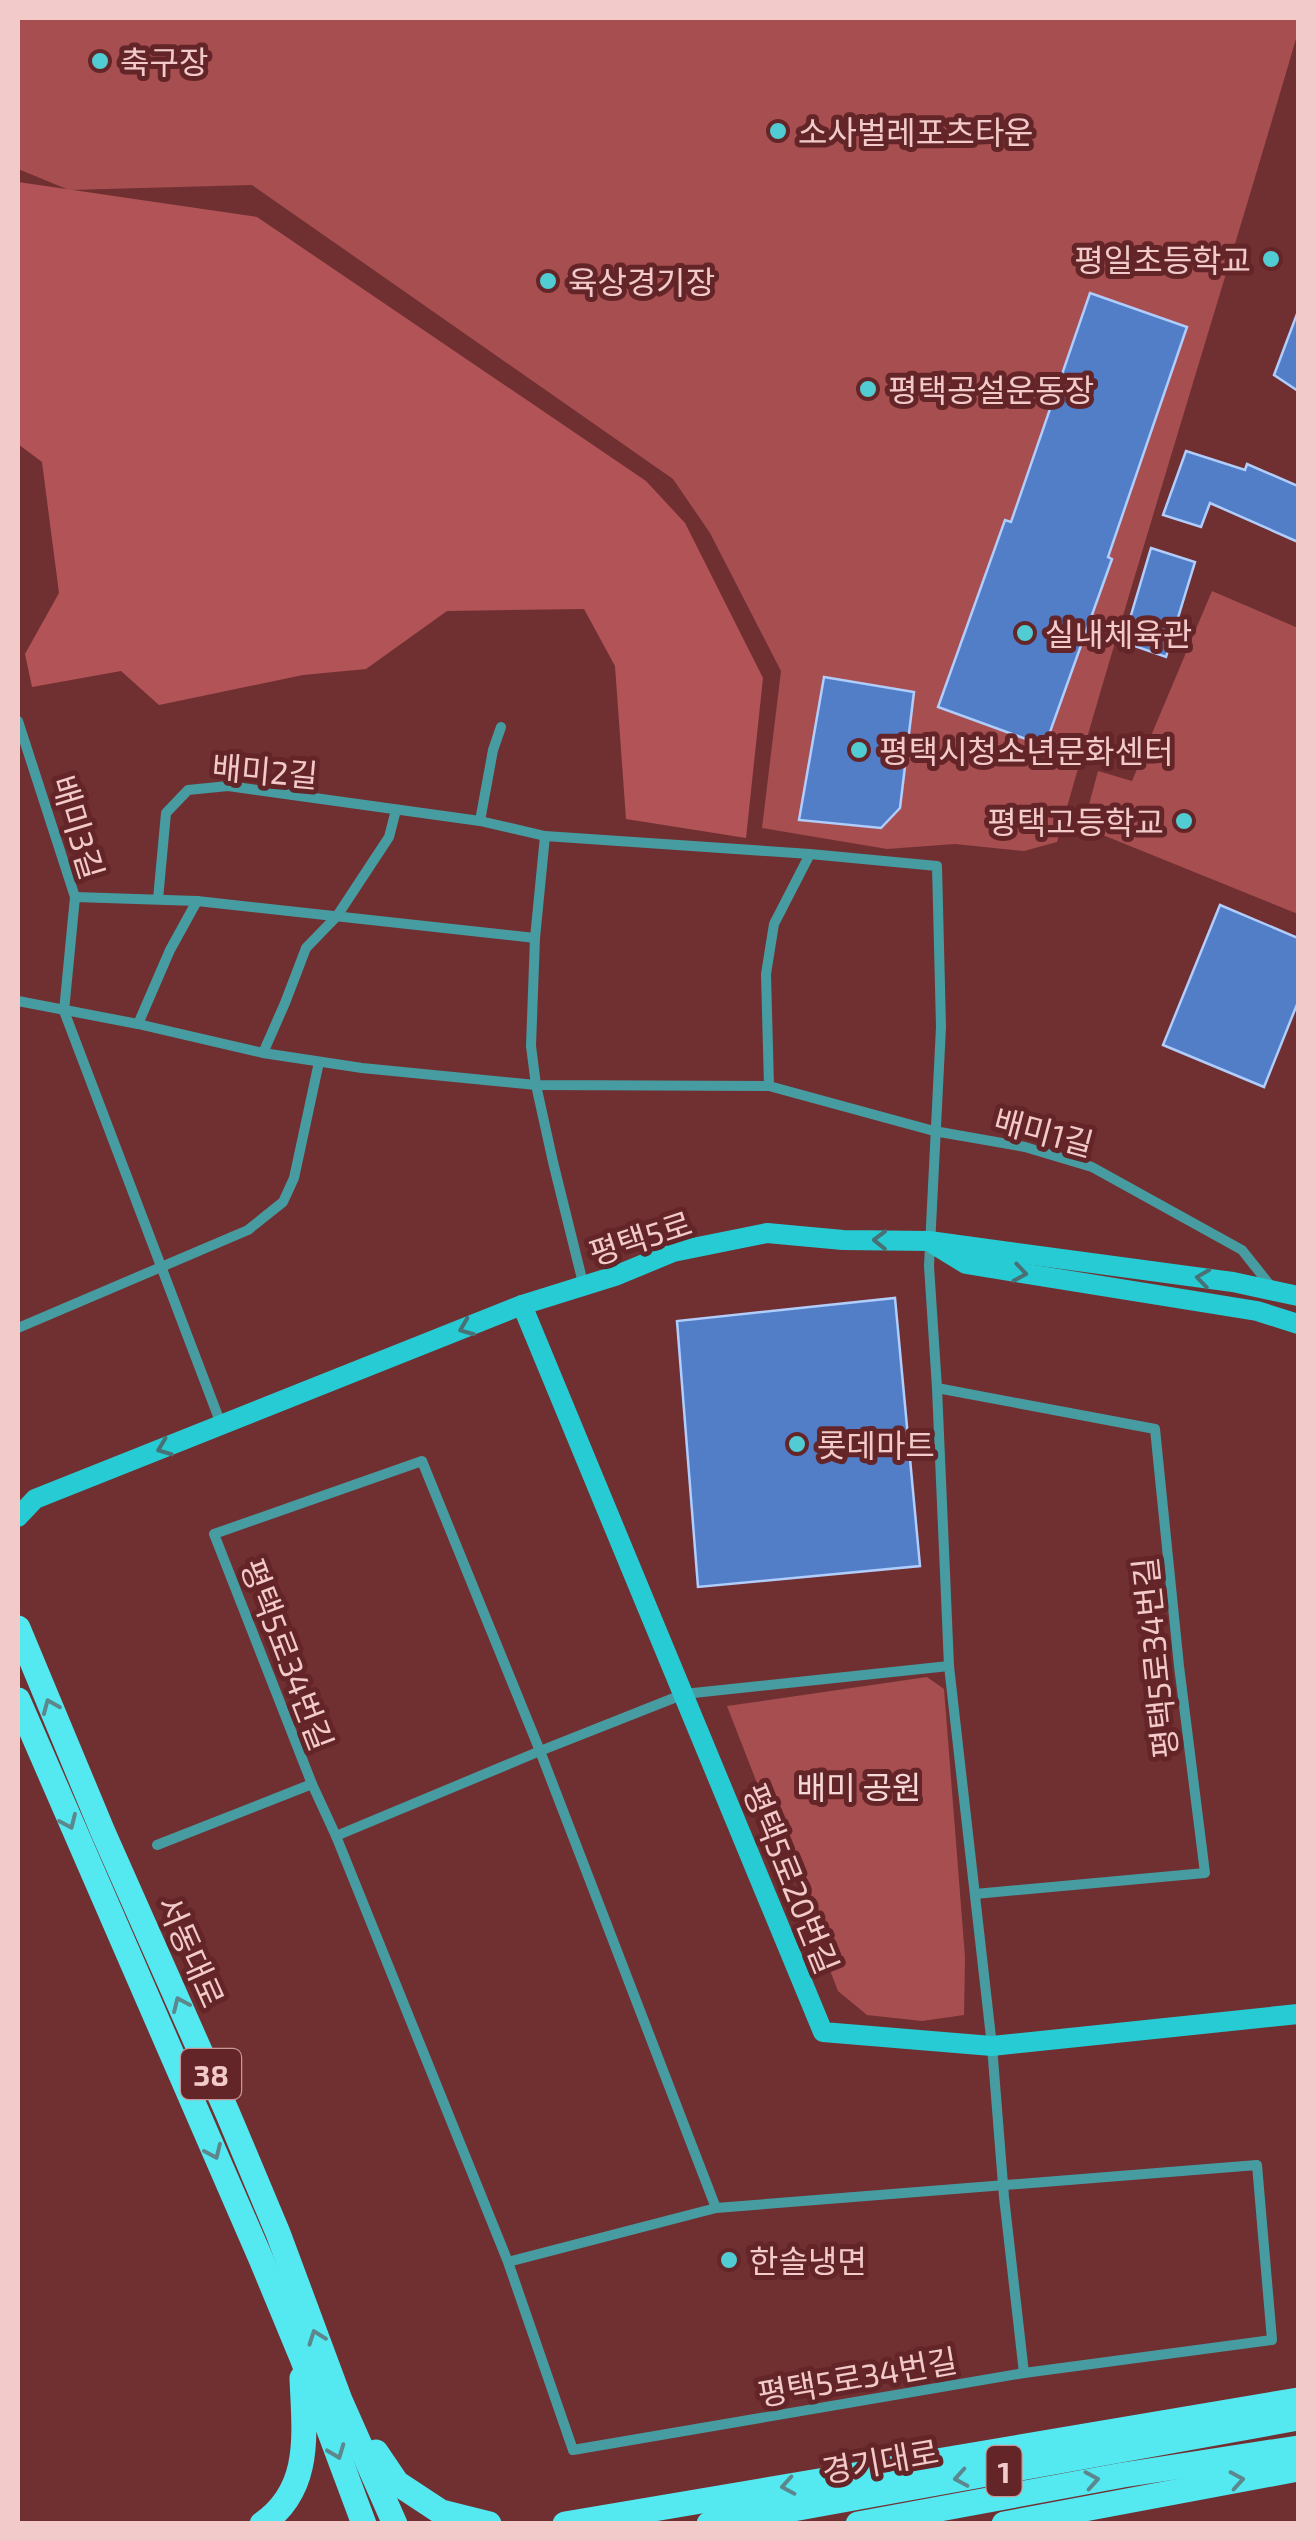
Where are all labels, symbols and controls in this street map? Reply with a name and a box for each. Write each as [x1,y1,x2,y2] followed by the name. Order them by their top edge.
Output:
[120,42,208,80] place label: 축구장
[89,50,111,72] marker: 축구장
[798,112,1034,150] place label: 소사벌레포츠타운
[767,120,789,142] marker: 소사벌레포츠타운
[1074,240,1251,278] place label: 평일초등학교
[1260,248,1282,270] marker: 평일초등학교
[568,262,715,300] place label: 육상경기장
[537,270,559,292] marker: 육상경기장
[888,370,1094,408] place label: 평택공설운동장
[857,378,879,400] marker: 평택공설운동장
[1045,614,1192,652] place label: 실내체육관
[1014,622,1036,644] marker: 실내체육관
[879,731,1173,769] place label: 평택시청소년문화센터
[848,739,870,761] marker: 평택시청소년문화센터
[210,746,320,794] street label: 배미2길
[45,771,113,883] street label: 배미3길
[987,802,1164,840] place label: 평택고등학교
[1173,810,1195,832] marker: 평택고등학교
[990,1100,1098,1162] street label: 배미1길
[584,1203,696,1271] street label: 평택5로
[872,1230,888,1251] one-way arrow
[1011,1261,1028,1282] one-way arrow
[1194,1268,1210,1289] one-way arrow
[458,1316,476,1336] one-way arrow
[817,1425,935,1463] place label: 롯데마트
[786,1433,808,1455] marker: 롯데마트
[156,1436,174,1456] one-way arrow
[234,1553,342,1755] street label: 평택5로34번길
[1125,1556,1183,1760] street label: 평택5로34번길
[42,1698,62,1716] one-way arrow
[797,1767,921,1805] park label: 배미 공원
[737,1777,847,1979] street label: 평택5로20번길
[57,1812,77,1830] one-way arrow
[151,1889,233,2013] street label: 서동대로
[172,1996,192,2014] one-way arrow
[181,2049,241,2099] road number: 38
[202,2142,222,2160] one-way arrow
[749,2241,867,2279] place label: 한솔냉면
[718,2249,740,2271] marker: 한솔냉면
[308,2329,328,2347] one-way arrow
[754,2340,960,2412] street label: 평택5로34번길
[819,2431,941,2489] street label: 경기대로
[326,2443,346,2460] one-way arrow
[986,2446,1022,2496] road number: 1
[953,2467,970,2488] one-way arrow
[1229,2470,1245,2491] one-way arrow
[1083,2471,1100,2492] one-way arrow
[780,2475,796,2496] one-way arrow

